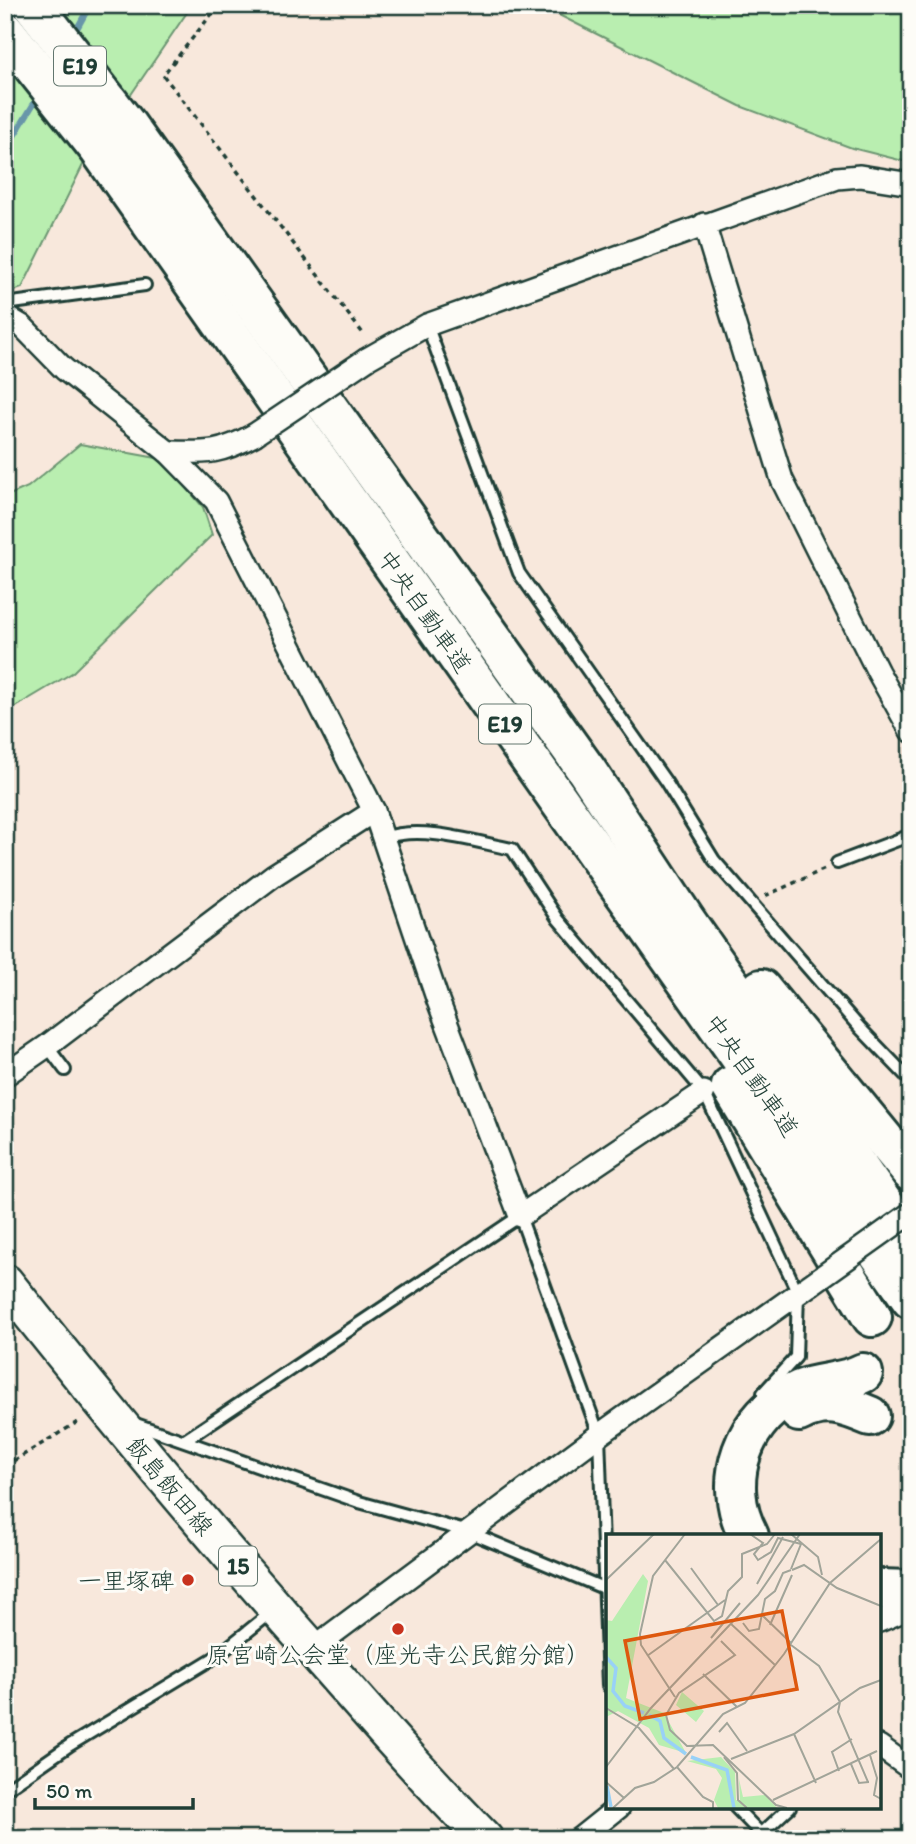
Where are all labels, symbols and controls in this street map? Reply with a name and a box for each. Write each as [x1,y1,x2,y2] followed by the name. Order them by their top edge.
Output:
[54,46,106,86] road number: E19
[372,544,478,678] street label: 中央自動車道
[479,704,531,744] road number: E19
[699,1008,805,1142] street label: 中央自動車道
[120,1431,220,1541] street label: 飯島飯田線
[606,1534,881,1809] inset map
[219,1546,257,1586] road number: 15
[78,1566,174,1595] place label: 一里塚碑
[180,1572,196,1588] marker: 一里塚碑
[390,1621,406,1637] marker: 原宮崎公会堂（座光寺公民館分館）
[206,1640,590,1669] place label: 原宮崎公会堂（座光寺公民館分館）
[35,1767,192,1811] scale bar
[46,1778,93,1803] text: 50 m

